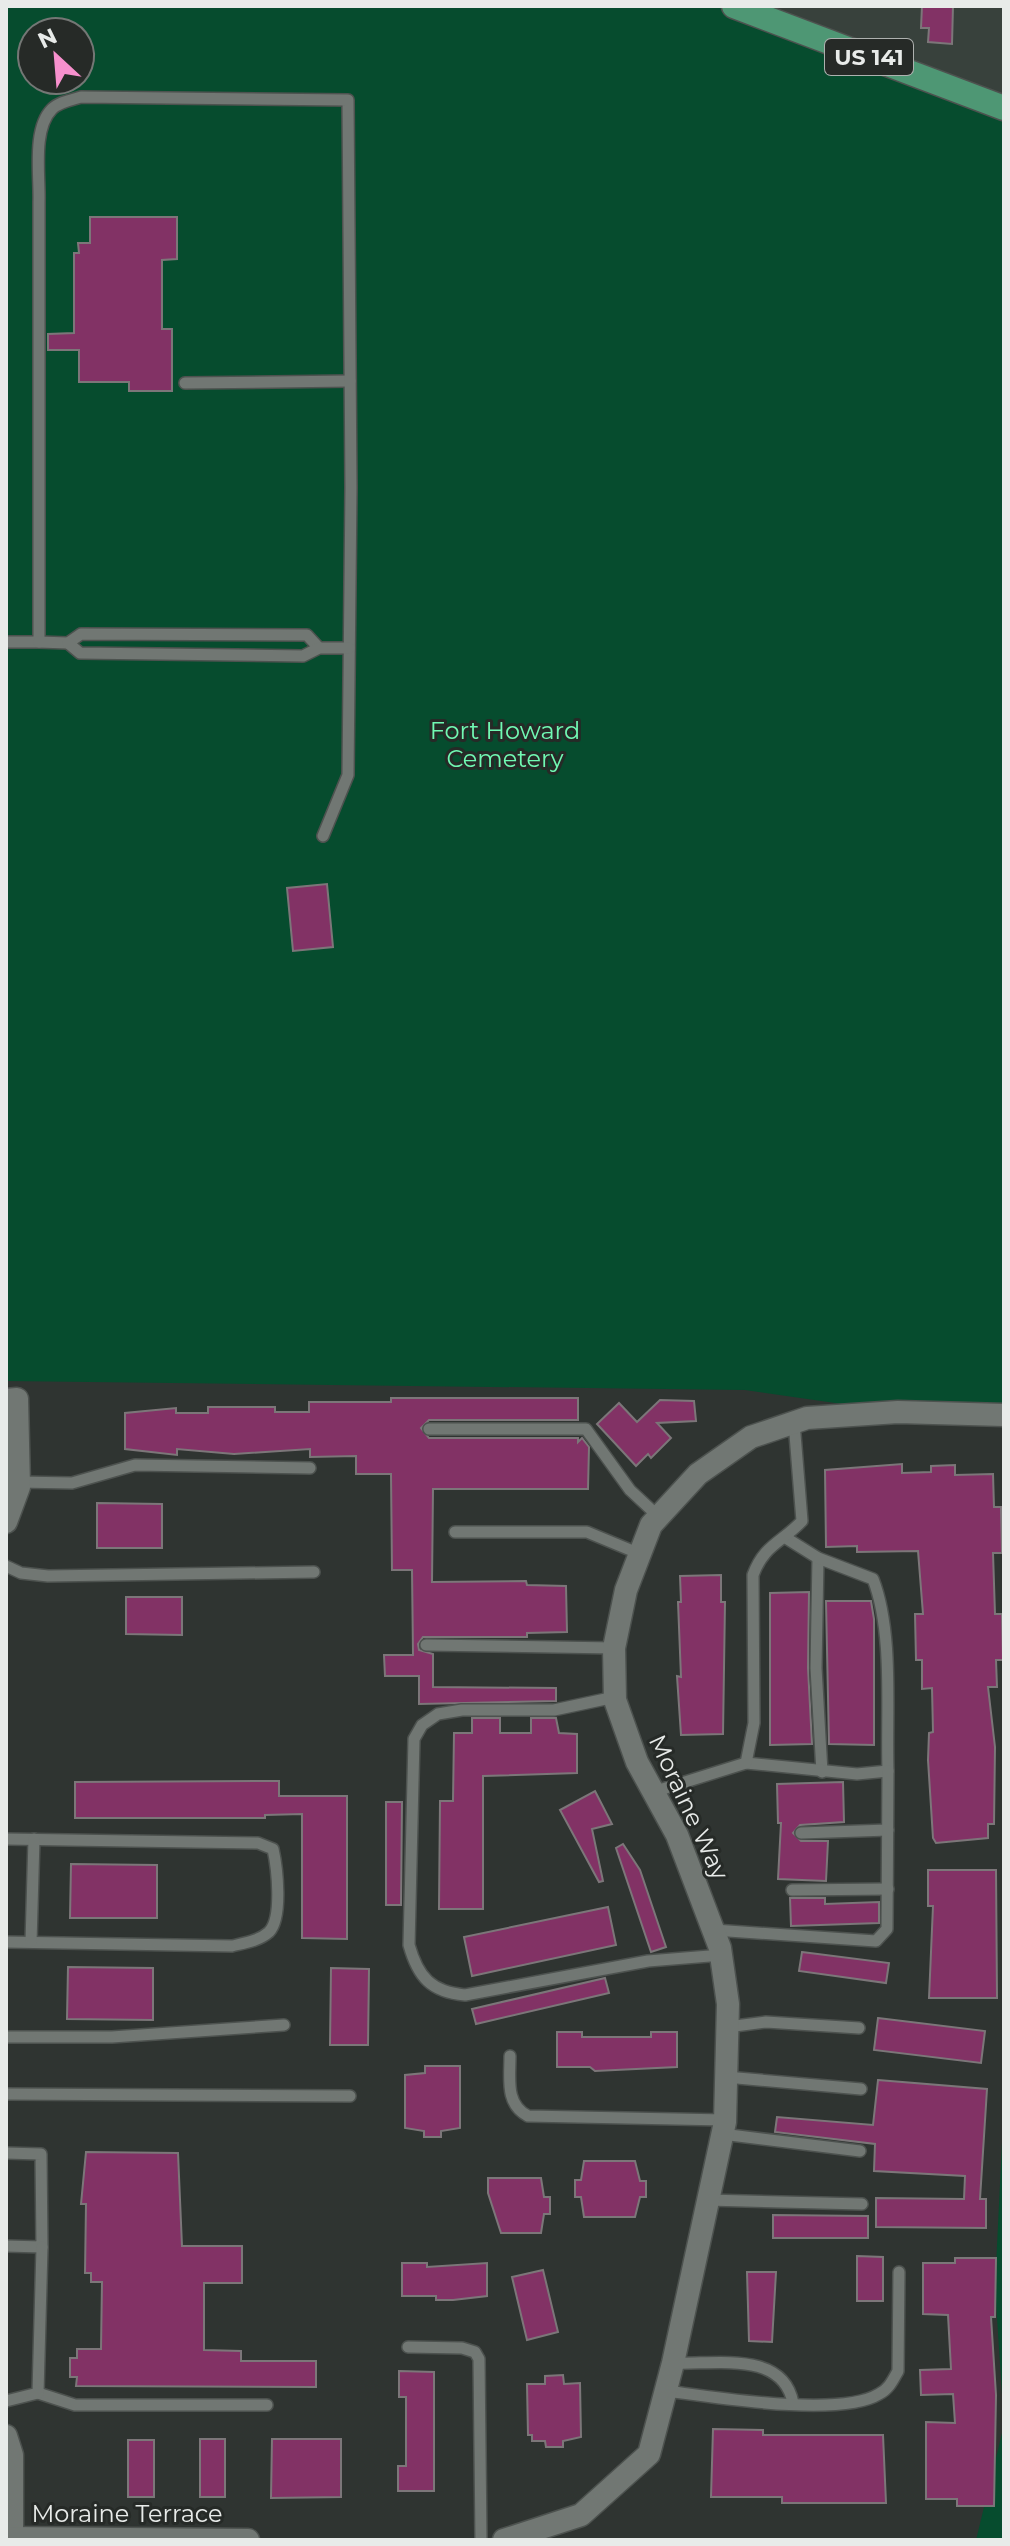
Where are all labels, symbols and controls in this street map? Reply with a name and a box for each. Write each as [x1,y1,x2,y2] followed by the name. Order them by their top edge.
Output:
[16,16,96,96] north arrow
[34,22,61,55] text: N
[825,39,913,75] road number: US 141
[430,716,580,773] park label: Fort Howard Cemetery
[643,1730,735,1884] street label: Moraine Way
[31,2499,223,2528] street label: Moraine Terrace

